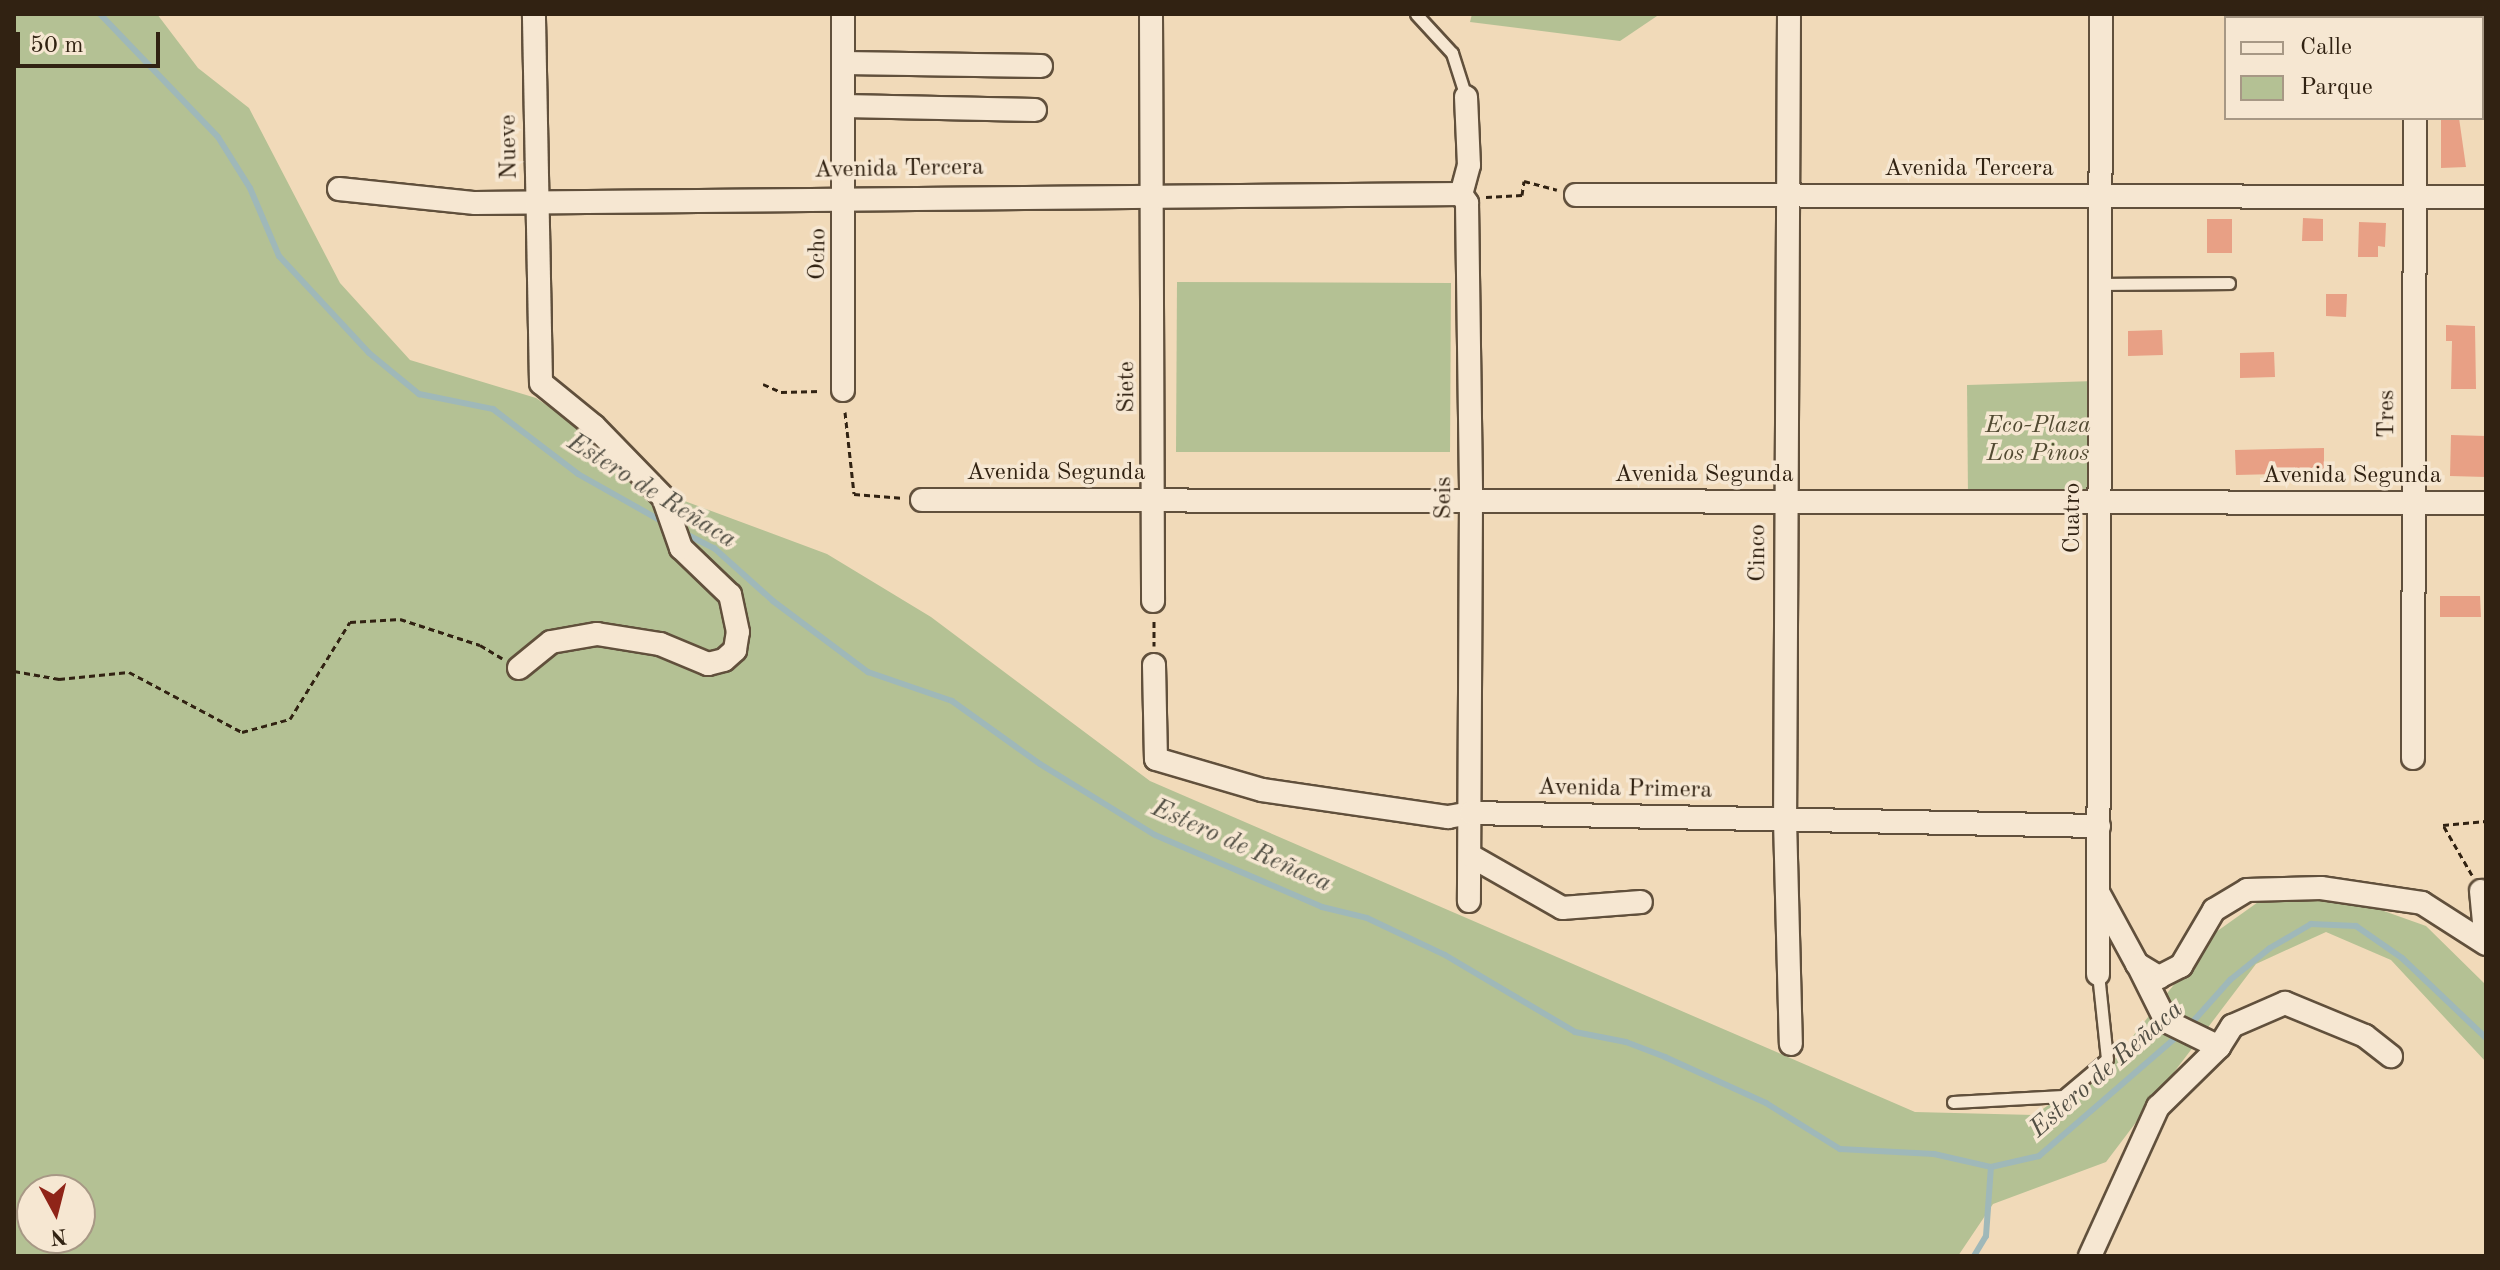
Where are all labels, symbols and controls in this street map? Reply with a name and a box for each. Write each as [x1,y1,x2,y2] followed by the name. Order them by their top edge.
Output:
[20,16,164,66] scale bar
[2224,16,2484,120] legend
[30,34,84,58] text: 50 m
[2300,36,2352,60] text: Calle
[2300,76,2373,100] text: Parque
[495,114,525,180] street label: Nueve
[814,154,984,186] street label: Avenida Tercera
[1884,156,2054,184] street label: Avenida Tercera
[804,228,834,280] street label: Ocho
[1114,361,1142,413] street label: Siete
[2374,390,2402,438] street label: Tres
[1985,413,2091,469] park label: Eco-Plaza Los Pinos
[561,428,741,556] water label: Estero de Reñaca
[967,460,1145,488] street label: Avenida Segunda
[1615,462,1793,490] street label: Avenida Segunda
[2263,463,2441,491] street label: Avenida Segunda
[1431,477,1459,519] street label: Seis
[2060,483,2088,553] street label: Cuatro
[1745,524,1773,582] street label: Cinco
[1538,774,1712,806] street label: Avenida Primera
[1146,793,1336,901] water label: Estero de Reñaca
[2024,995,2190,1145] water label: Estero de Reñaca
[16,1174,96,1254] north arrow
[49,1224,68,1248] text: N

